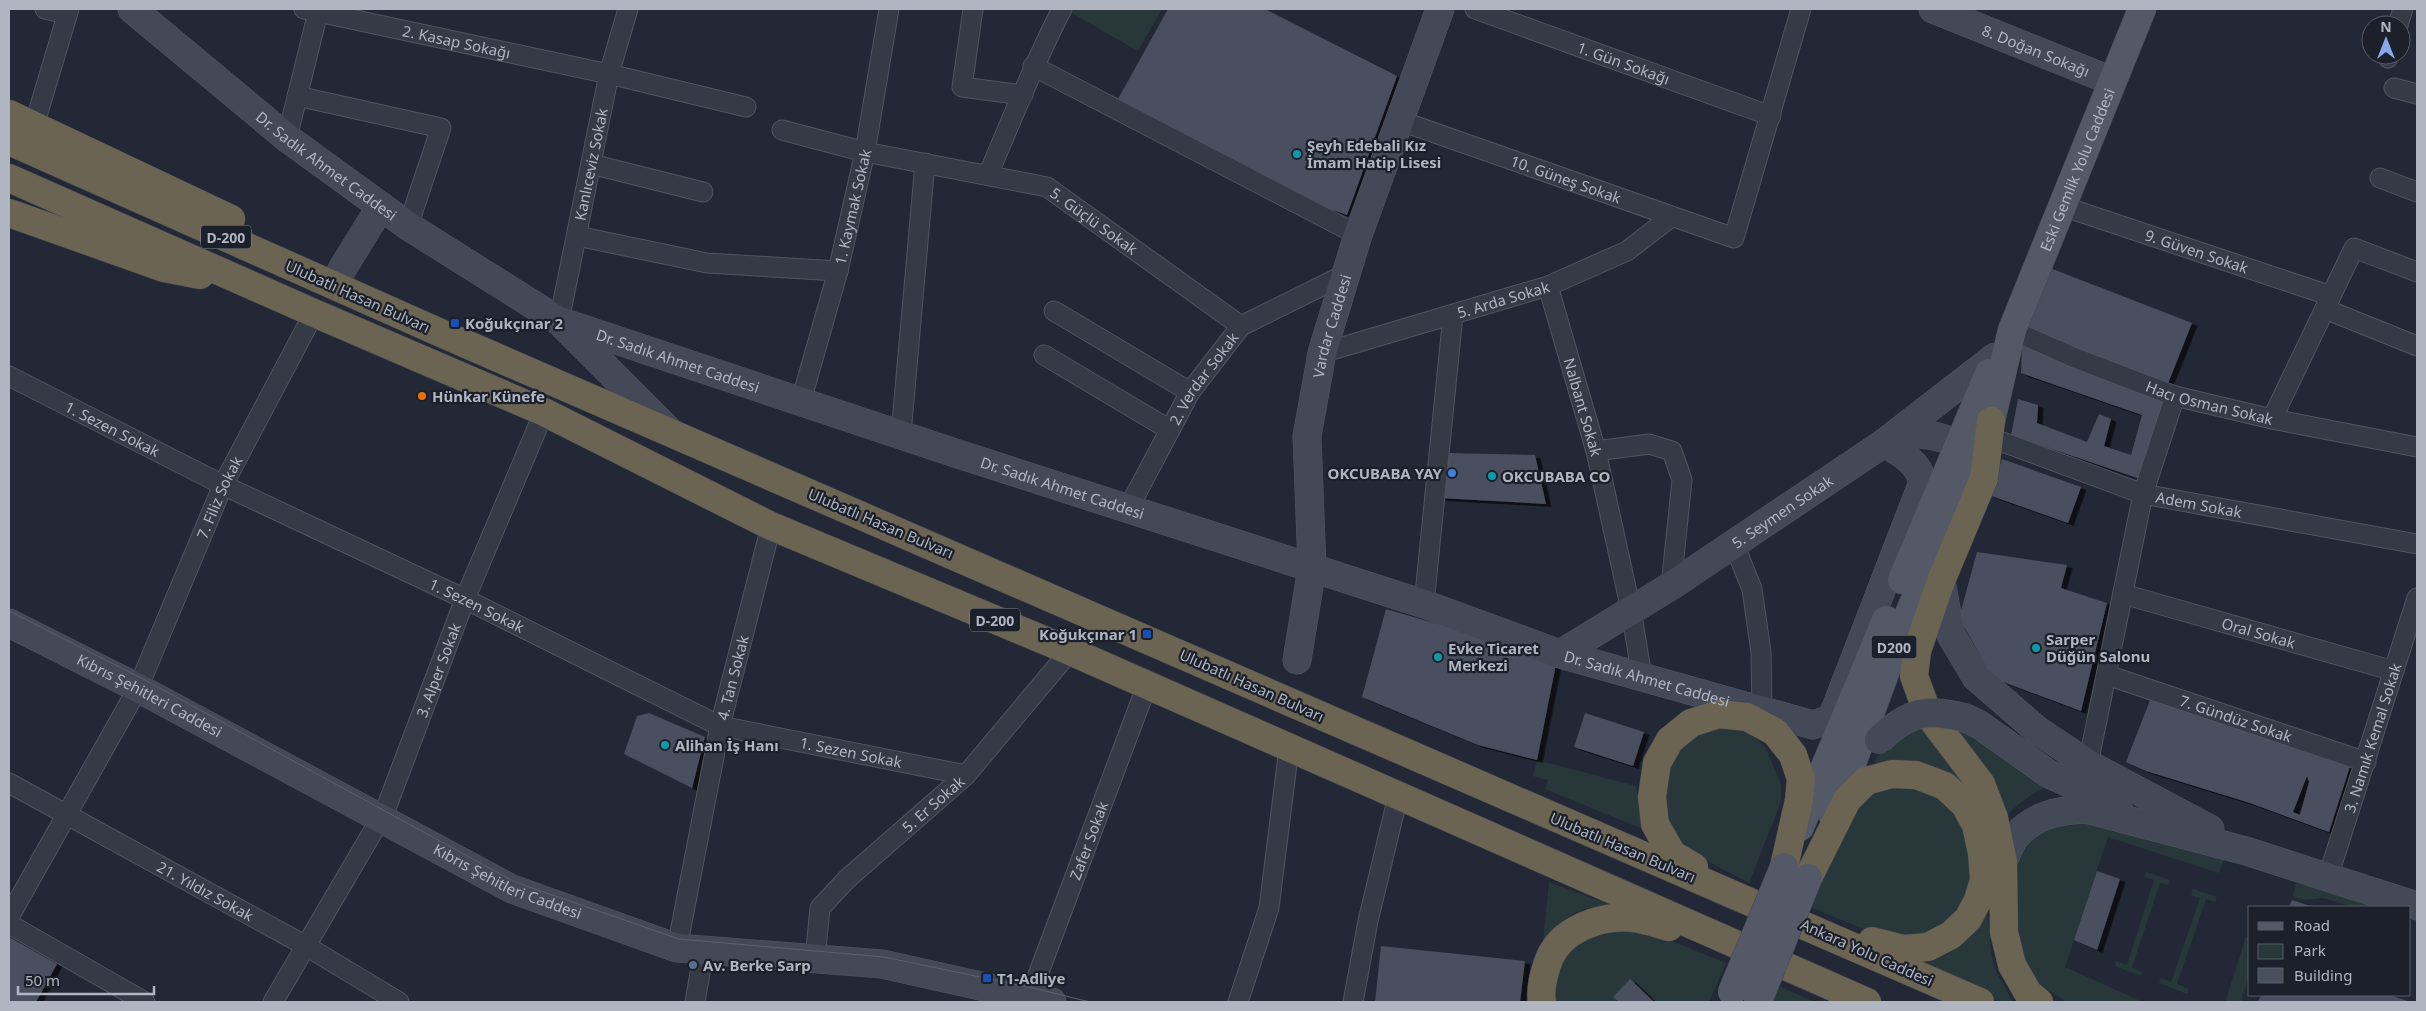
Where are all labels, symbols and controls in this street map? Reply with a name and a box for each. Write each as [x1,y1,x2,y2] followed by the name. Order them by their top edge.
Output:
[2361,15,2411,65] north arrow
[2380,17,2392,36] text: N
[401,20,512,63] street label: 2. Kasap Sokağı
[1979,20,2093,81] street label: 8. Doğan Sokağı
[1575,37,1673,89] street label: 1. Gün Sokağı
[2035,85,2119,254] street label: Eski Gemlik Yolu Caddesi
[570,106,612,222] street label: Kanlıceviz Sokak
[252,107,401,225] street label: Dr. Sadık Ahmet Caddesi
[1307,135,1441,172] place label: Şeyh Edebali Kız İmam Hatip Lisesi
[830,147,875,267] street label: 1. Kaymak Sokak
[1291,148,1303,160] marker: Şeyh Edebali Kız İmam Hatip Lisesi
[1508,150,1624,208] street label: 10. Güneş Sokak
[1046,183,1142,259] street label: 5. Güçlü Sokak
[2142,224,2251,278] street label: 9. Güven Sokak
[201,226,251,248] road number: D-200
[283,255,433,337] street label: Ulubatlı Hasan Bulvarı
[1308,272,1355,379] street label: Vardar Caddesi
[1455,276,1552,322] street label: 5. Arda Sokak
[465,313,563,333] place label: Koğukçınar 2
[449,317,461,329] marker: Koğukçınar 2
[594,324,762,397] street label: Dr. Sadık Ahmet Caddesi
[1164,328,1243,428] street label: 2. Verdar Sokak
[1559,355,1607,458] street label: Nalbant Sokak
[2143,376,2275,429] street label: Hacı Osman Sokak
[432,386,545,406] place label: Hünkar Künefe
[416,390,428,402] marker: Hünkar Künefe
[62,396,163,461] street label: 1. Sezen Sokak
[978,452,1147,523] street label: Dr. Sadık Ahmet Caddesi
[192,453,247,542] street label: 7. Filiz Sokak
[1328,463,1443,483] place label: OKCUBABA YAY
[1502,466,1610,486] place label: OKCUBABA CO
[1446,467,1458,479] marker: OKCUBABA YAY
[1486,470,1498,482] marker: OKCUBABA CO
[1728,470,1837,553] street label: 5. Seymen Sokak
[805,483,957,563] street label: Ulubatlı Hasan Bulvarı
[2154,487,2243,522] street label: Adem Sokak
[426,574,528,637] street label: 1. Sezen Sokak
[970,608,1020,632] road number: D-200
[2220,613,2298,652] street label: Oral Sokak
[411,620,465,720] street label: 3. Alper Sokak
[1039,624,1137,644] place label: Koğukçınar 1
[1141,628,1153,640] marker: Koğukçınar 1
[2046,629,2150,666] place label: Sarper Düğün Salonu
[712,633,753,722] street label: 4. Tan Sokak
[1872,636,1916,659] road number: D200
[1448,638,1539,675] place label: Evke Ticaret Merkezi
[2030,642,2042,654] marker: Sarper Düğün Salonu
[1177,644,1327,726] street label: Ulubatlı Hasan Bulvarı
[1562,646,1732,711] street label: Dr. Sadık Ahmet Caddesi
[74,649,226,741] street label: Kıbrıs Şehitleri Caddesi
[1432,651,1444,663] marker: Evke Ticaret Merkezi
[2339,661,2406,815] street label: 3. Namık Kemal Sokak
[2177,690,2295,746] street label: 7. Gündüz Sokak
[798,732,904,772] street label: 1. Sezen Sokak
[675,735,779,755] place label: Alihan İş Hanı
[659,739,671,751] marker: Alihan İş Hanı
[897,771,968,837] street label: 5. Er Sokak
[1065,798,1112,883] street label: Zafer Sokak
[1547,807,1699,887] street label: Ulubatlı Hasan Bulvarı
[430,839,585,923] street label: Kıbrıs Şehitleri Caddesi
[154,856,257,925] street label: 21. Yıldız Sokak
[2248,906,2411,996] legend
[1798,914,1936,990] street label: Ankara Yolu Caddesi
[2294,915,2330,935] text: Road
[2294,940,2326,960] text: Park
[703,955,811,975] place label: Av. Berke Sarp
[687,959,699,971] marker: Av. Berke Sarp
[18,964,154,996] scale bar
[2294,965,2352,985] text: Building
[997,968,1065,988] place label: T1-Adliye
[25,970,60,990] text: 50 m
[981,972,993,984] marker: T1-Adliye

